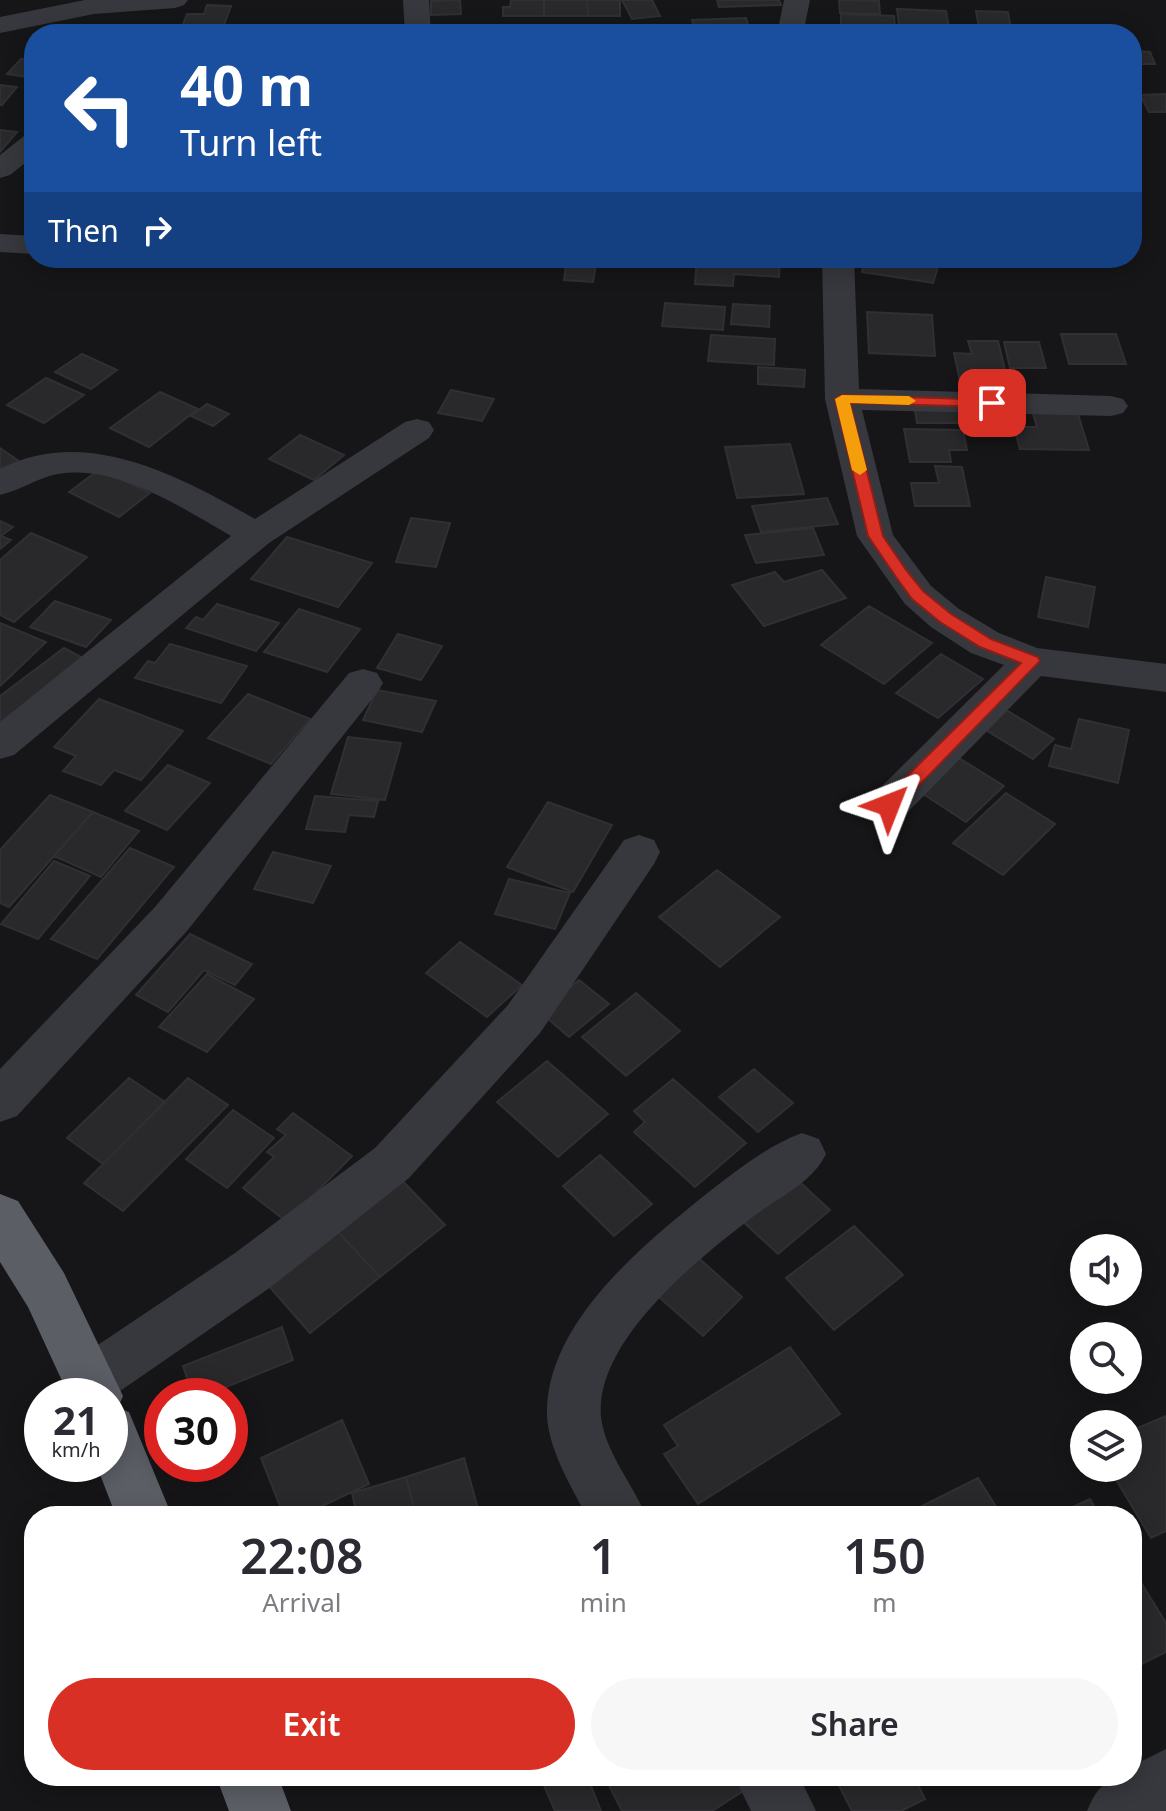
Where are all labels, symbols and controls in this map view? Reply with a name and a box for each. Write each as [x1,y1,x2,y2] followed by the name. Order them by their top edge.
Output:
[180,46,313,122] text: 40 m
[48,56,152,160] icon: left
[180,118,322,167] text: Turn left
[135,208,179,252] icon: right
[48,210,119,251] text: Then
[958,369,1026,437] pin
[970,381,1014,425] icon: arrive
[847,763,931,847] position arrow
[1070,1234,1142,1482] map controls
[1070,1234,1142,1306] button: sound
[1070,1322,1142,1394] button: search
[144,1378,248,1482] speed limit sign: 30
[53,1392,99,1447] text: 21
[1070,1410,1142,1482] button: layers
[51,1436,101,1463] text: km/h
[240,1523,363,1588] text: 22:08
[590,1523,617,1588] text: 1
[843,1523,926,1588] text: 150
[262,1584,342,1620] text: Arrival
[580,1584,627,1620] text: min
[872,1584,897,1620] text: m
[48,1678,575,1770] button: Exit
[591,1678,1118,1770] button: Share

